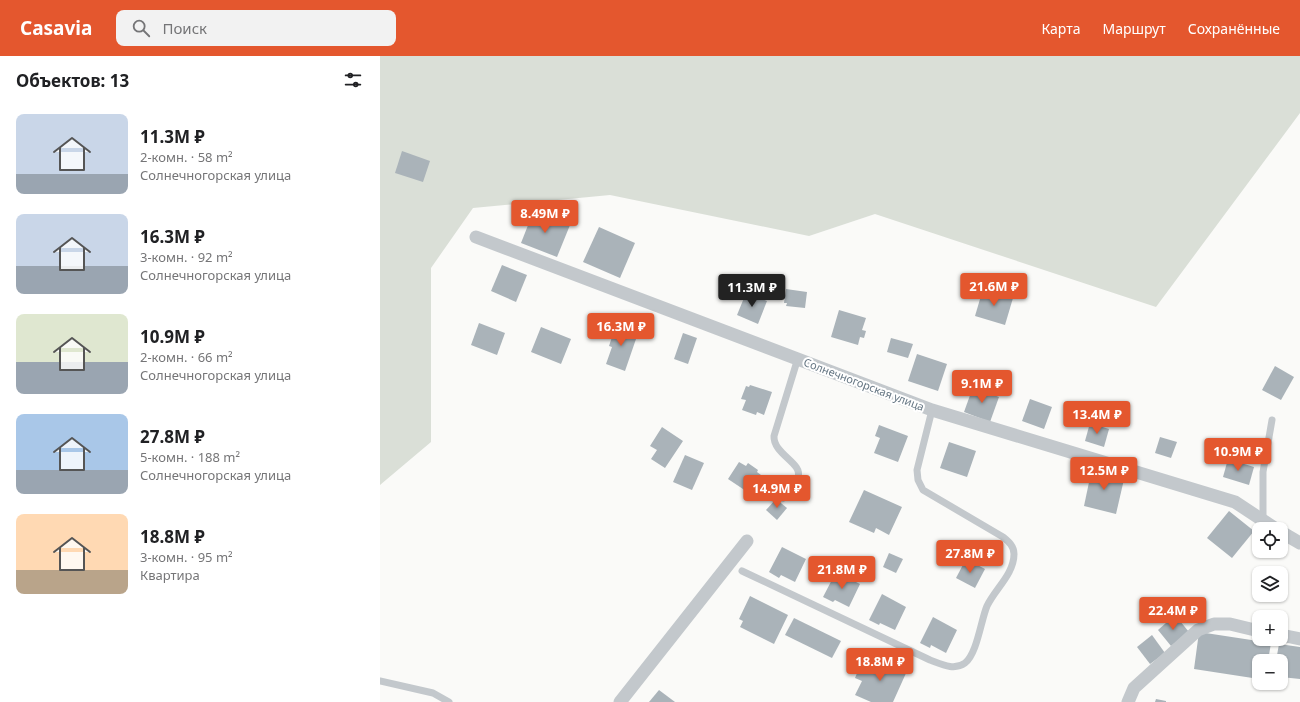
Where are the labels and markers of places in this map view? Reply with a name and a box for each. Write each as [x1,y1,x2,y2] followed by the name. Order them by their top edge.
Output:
[508,200,582,234] pin: 8.49M ₽
[957,273,1031,307] pin: 21.6M ₽
[715,274,789,308] pin: 11.3M ₽
[584,313,658,347] pin: 16.3M ₽
[949,370,1015,404] pin: 9.1M ₽
[1060,401,1134,435] pin: 13.4M ₽
[1201,438,1275,472] pin: 10.9M ₽
[1067,457,1141,491] pin: 12.5M ₽
[740,475,814,509] pin: 14.9M ₽
[933,540,1007,574] pin: 27.8M ₽
[805,556,879,590] pin: 21.8M ₽
[1136,597,1210,631] pin: 22.4M ₽
[843,648,917,682] pin: 18.8M ₽

